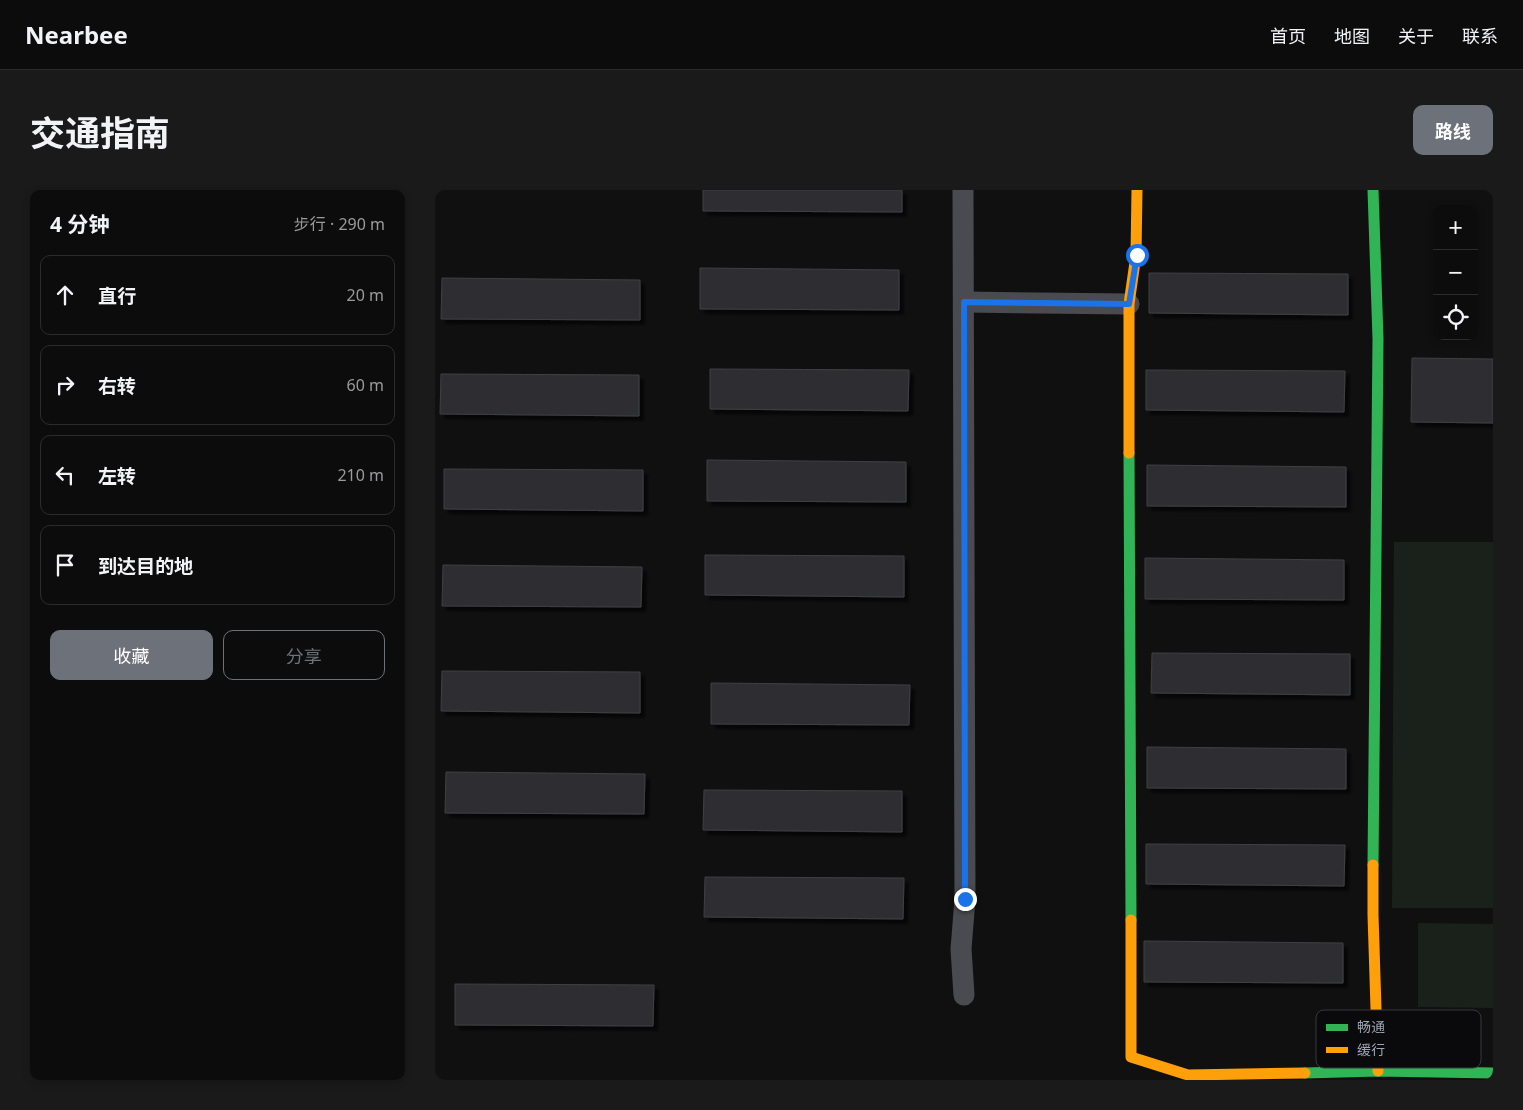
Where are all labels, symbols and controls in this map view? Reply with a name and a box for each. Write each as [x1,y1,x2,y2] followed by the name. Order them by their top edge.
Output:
[25,18,128,51] text: Nearbee
[1270,24,1306,48] text: 首页
[1334,24,1370,48] text: 地图
[1398,24,1434,48] text: 关于
[1462,24,1498,48] text: 联系
[1413,105,1493,155] button: 路线
[30,109,170,156] text: 交通指南
[1433,205,1478,340] map controls
[1433,205,1478,250] button: +
[50,210,109,238] text: 4 分钟
[294,213,385,235] text: 步行 · 290 m
[1126,244,1149,267] route start
[1433,250,1478,295] button: −
[51,281,79,309] icon: ahead
[98,283,136,309] text: 直行
[347,284,384,306] text: 20 m
[1433,295,1478,340] button: locate
[51,371,79,399] icon: right
[98,373,136,399] text: 右转
[347,374,384,396] text: 60 m
[51,461,79,489] icon: left
[98,463,136,489] text: 左转
[337,464,384,486] text: 210 m
[51,551,79,579] icon: arrive
[98,553,193,579] text: 到达目的地
[50,630,213,680] button: 收藏
[223,630,385,680] button: 分享
[954,888,977,911] route end
[1316,1010,1481,1068] legend
[1357,1017,1385,1036] text: 畅通
[1357,1040,1385,1059] text: 缓行

